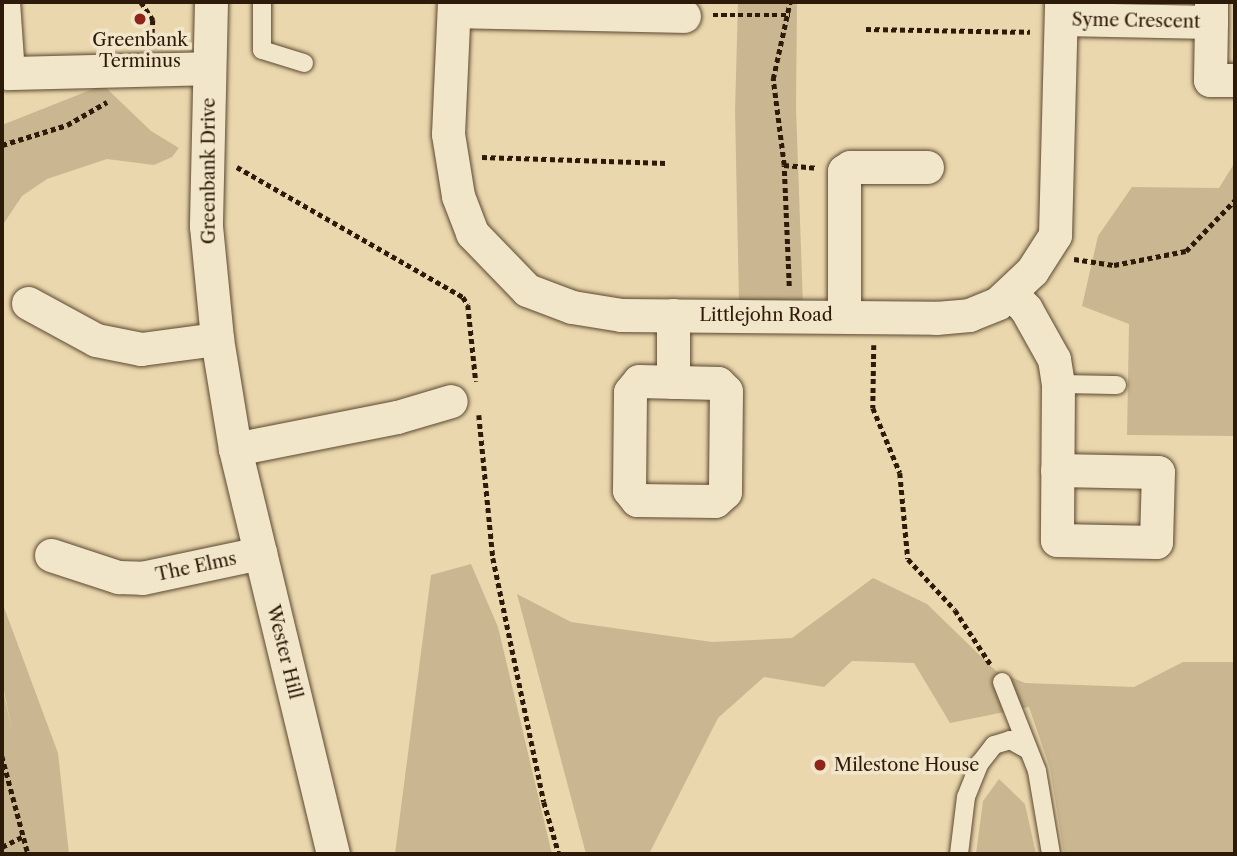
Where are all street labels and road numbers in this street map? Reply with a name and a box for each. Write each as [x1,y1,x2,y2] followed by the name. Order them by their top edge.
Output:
[1072,9,1200,33] street label: Syme Crescent
[198,98,220,244] street label: Greenbank Drive
[699,304,833,326] street label: Littlejohn Road
[154,548,238,586] street label: The Elms
[262,603,306,701] street label: Wester Hill

